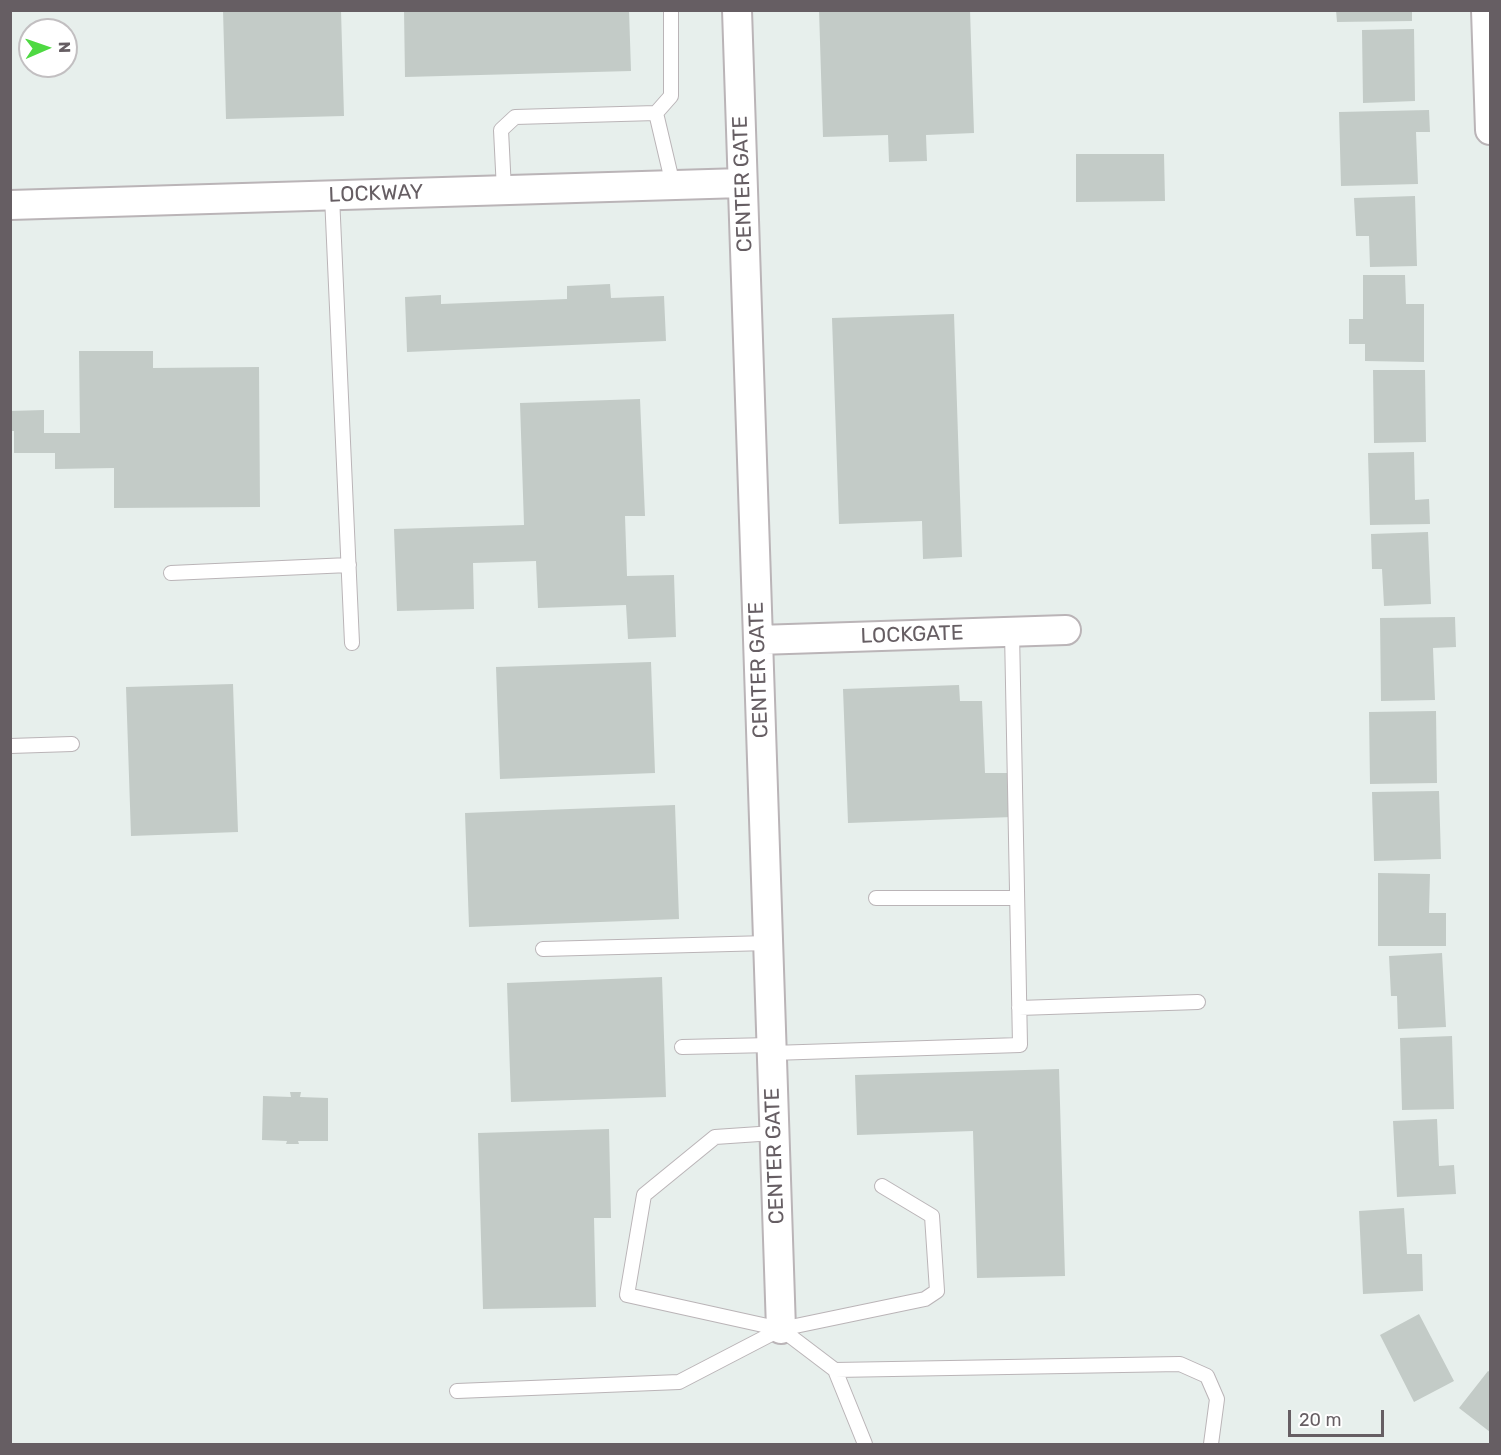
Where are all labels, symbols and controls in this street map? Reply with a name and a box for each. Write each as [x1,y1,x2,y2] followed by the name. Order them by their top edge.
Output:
[18,18,78,78] north arrow
[55,41,74,54] text: N
[728,115,758,253] street label: CENTER GATE
[328,180,424,208] street label: LOCKWAY
[744,601,774,739] street label: CENTER GATE
[860,621,964,649] street label: LOCKGATE
[760,1087,790,1225] street label: CENTER GATE
[1291,1398,1387,1436] scale bar
[1299,1409,1341,1431] text: 20 m

